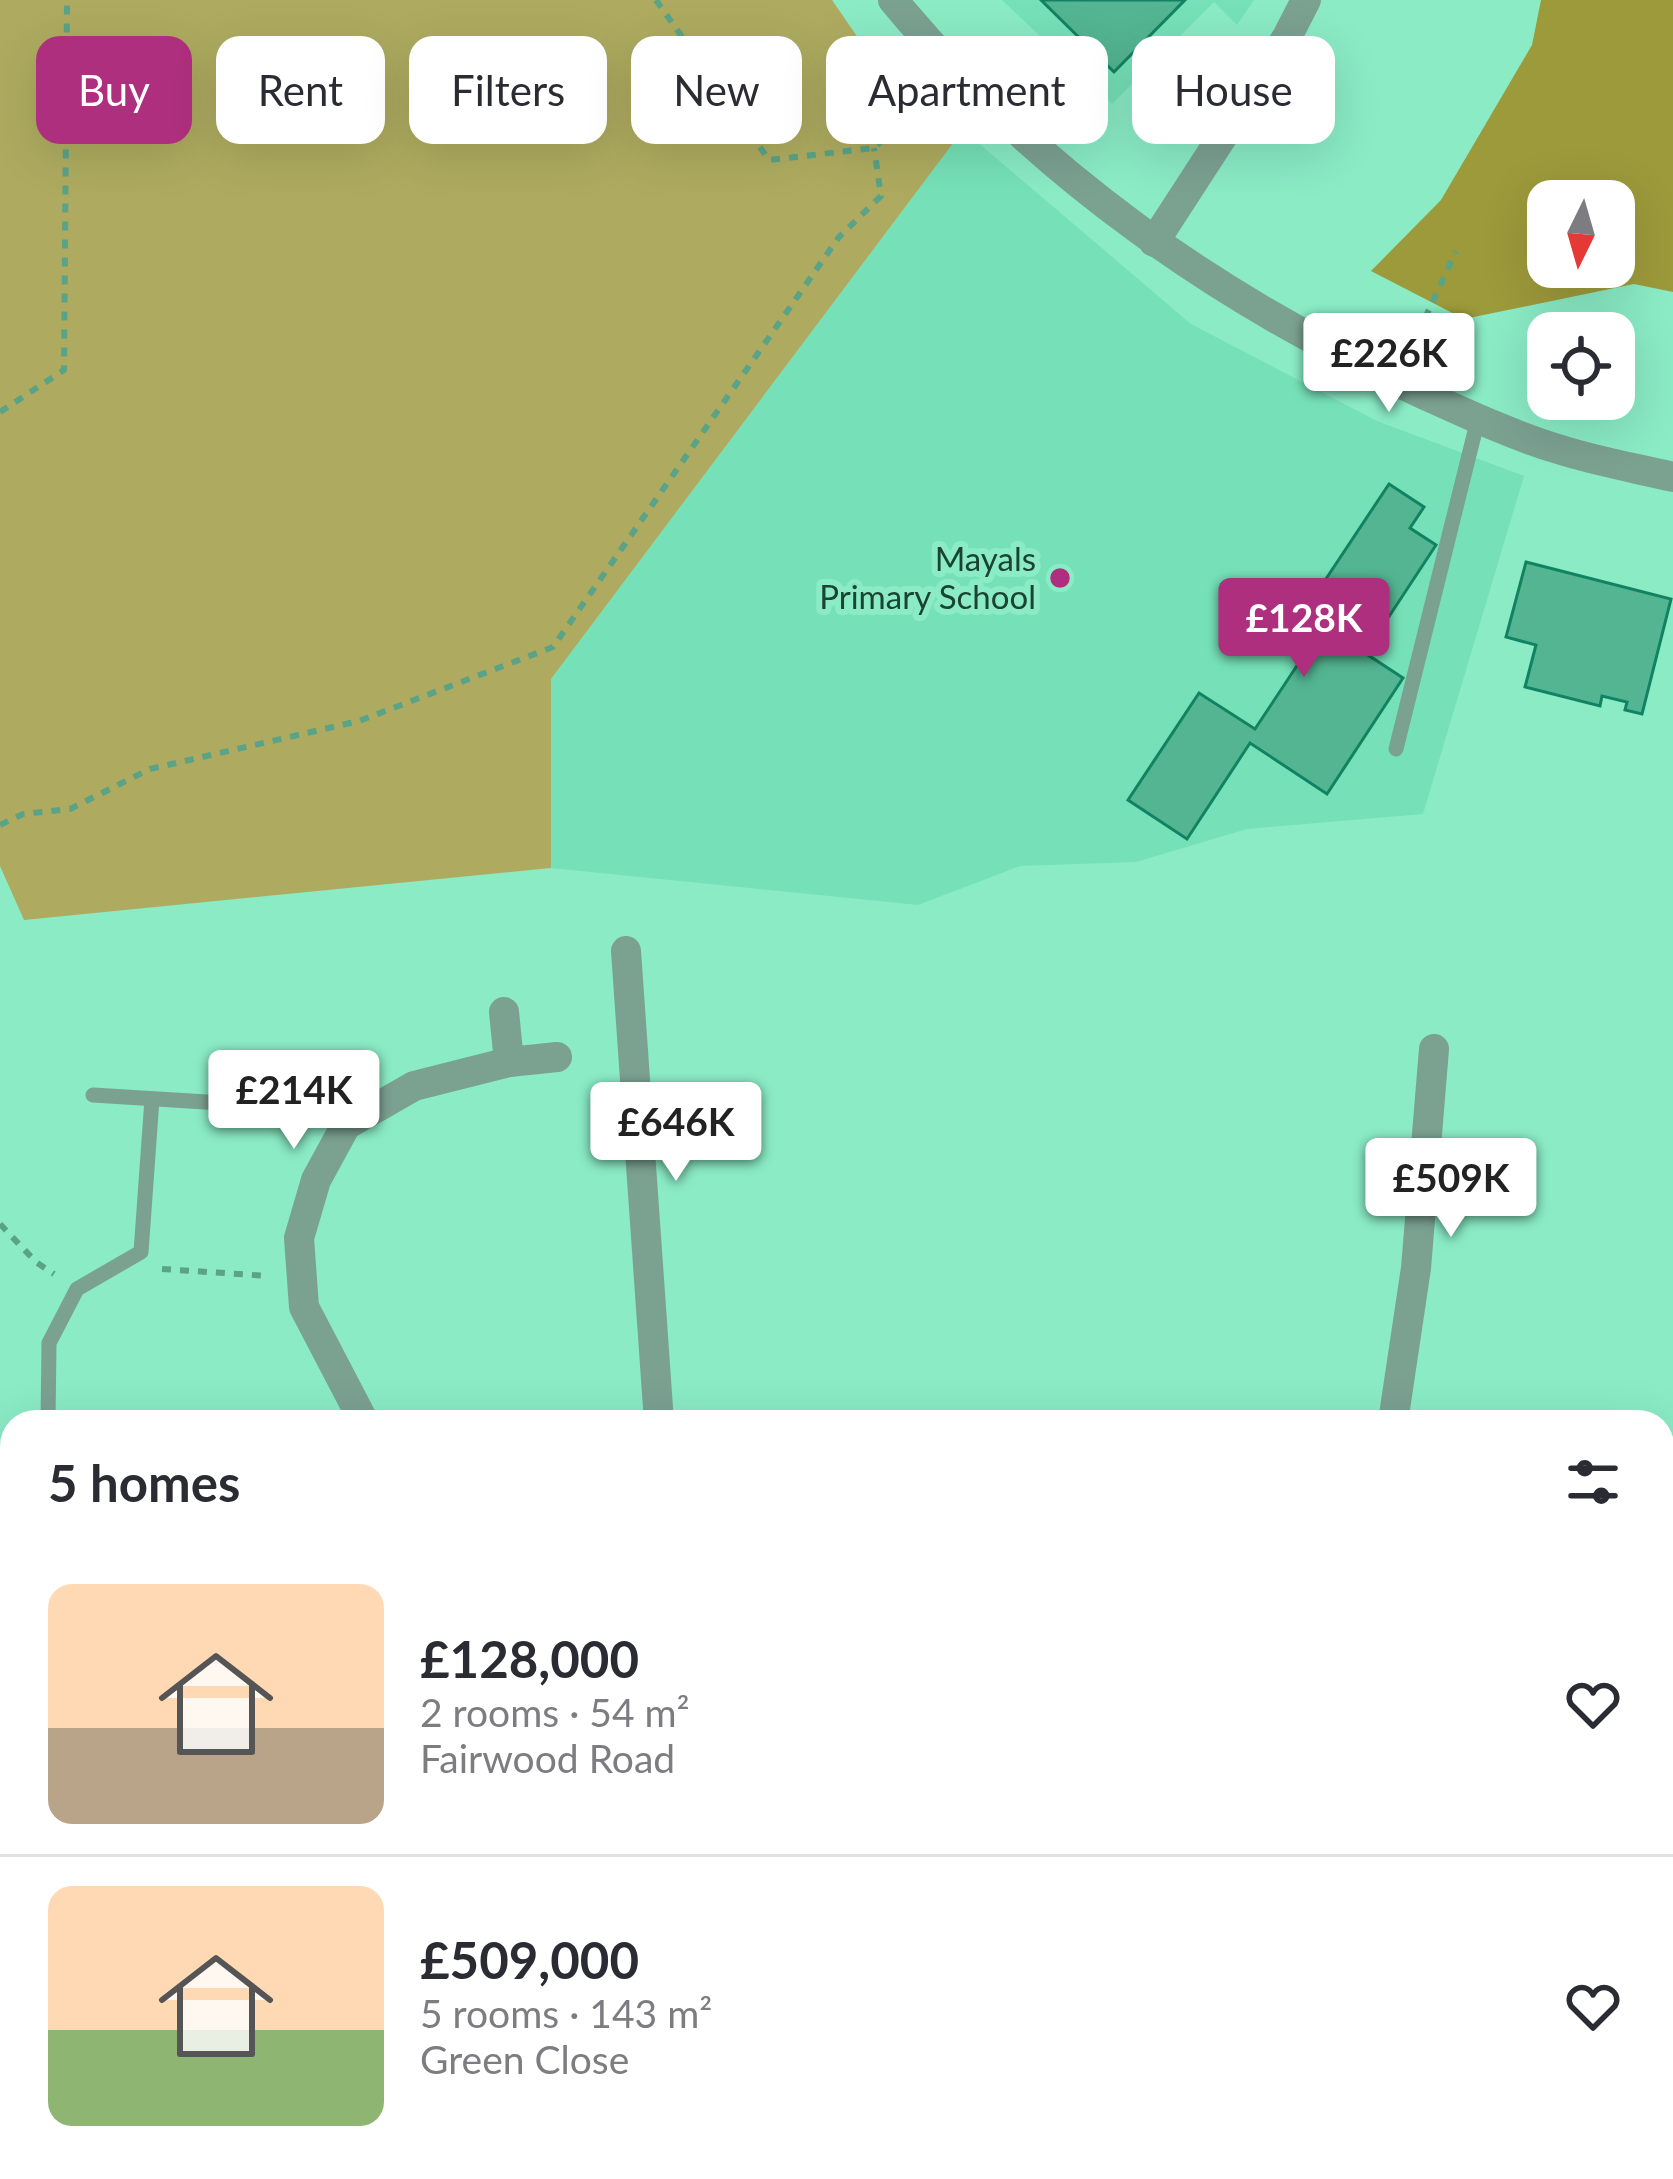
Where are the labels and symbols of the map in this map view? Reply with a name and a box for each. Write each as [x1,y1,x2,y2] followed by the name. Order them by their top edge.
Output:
[1527,180,1635,288] north arrow
[1305,313,1473,415] pin: £226K
[819,538,1036,616] place label: Mayals Primary School
[1047,565,1073,591] marker: Mayals Primary School
[1220,578,1388,680] pin: £128K
[210,1050,378,1152] pin: £214K
[592,1082,760,1184] pin: £646K
[1367,1138,1535,1240] pin: £509K

